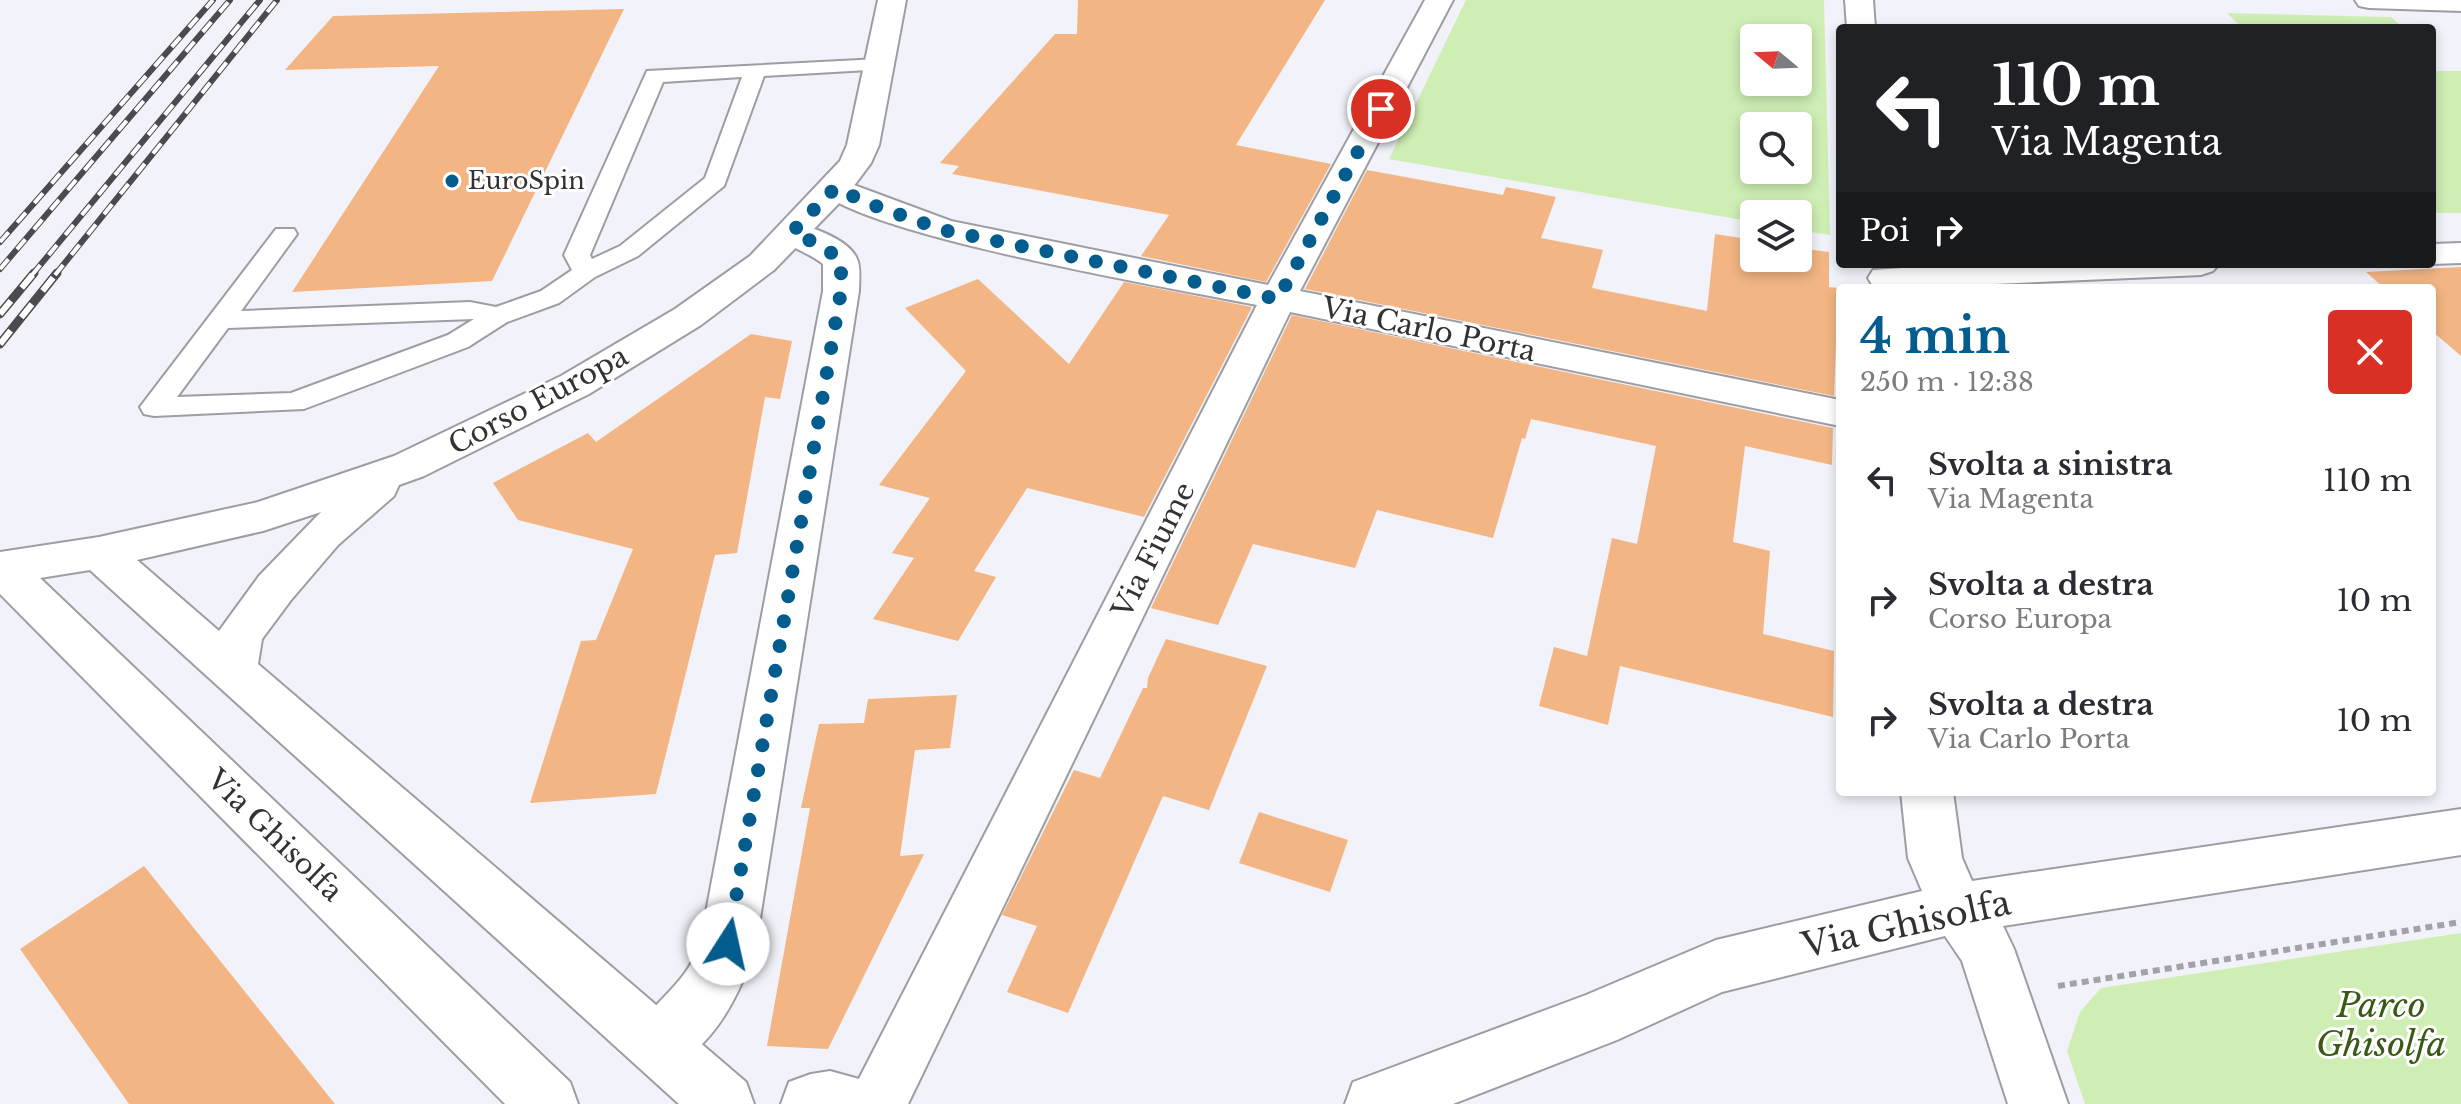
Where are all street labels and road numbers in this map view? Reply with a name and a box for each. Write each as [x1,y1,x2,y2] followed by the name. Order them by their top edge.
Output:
[1318,290,1539,369] street label: Via Carlo Porta
[443,338,634,462] street label: Corso Europa
[1104,477,1203,625] street label: Via Fiume
[199,761,350,909] street label: Via Ghisolfa
[1797,881,2014,967] street label: Via Ghisolfa

